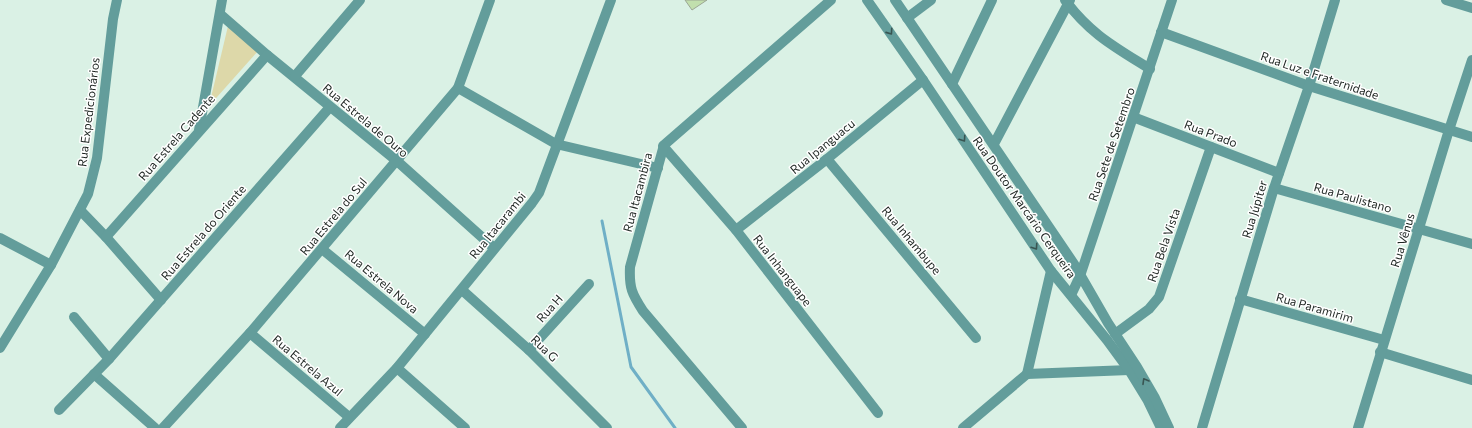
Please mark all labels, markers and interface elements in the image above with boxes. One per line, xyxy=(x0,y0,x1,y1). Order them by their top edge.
one-way arrow xyxy=(885,28,893,35)
street label: Rua Luz e Fraternidade xyxy=(1259,48,1381,102)
street label: Rua Expedicionários xyxy=(74,57,102,167)
street label: Rua Estrela de Ouro xyxy=(320,80,412,160)
street label: Rua Sete de Setembro xyxy=(1085,85,1137,203)
street label: Rua Estrela Cadente xyxy=(135,91,217,183)
street label: Rua Ipanguacu xyxy=(787,116,857,176)
street label: Rua Prado xyxy=(1182,116,1240,150)
street label: Rua Doutor Marcário Cerqueira xyxy=(971,133,1079,281)
one-way arrow xyxy=(958,135,965,142)
street label: Rua Itacambira xyxy=(620,151,654,233)
street label: Rua Estrela do Sul xyxy=(297,175,369,257)
street label: Rua Júpiter xyxy=(1239,178,1270,240)
street label: Rua Paulistano xyxy=(1312,179,1394,215)
street label: Rua Estrela do Oriente xyxy=(158,181,248,283)
street label: Rua Itacarambi xyxy=(466,189,528,261)
street label: Rua Inhambupe xyxy=(880,203,944,277)
street label: Rua Bela Vista xyxy=(1144,206,1182,284)
street label: Rua Vênus xyxy=(1387,211,1417,269)
street label: Rua Inhanguape xyxy=(751,232,815,308)
one-way arrow xyxy=(1030,243,1037,250)
street label: Rua Estrela Nova xyxy=(342,246,422,316)
street label: Rua Paramirim xyxy=(1275,289,1355,325)
street label: Rua H xyxy=(533,291,565,325)
street label: Rua Estrela Azul xyxy=(270,332,346,398)
street label: Rua G xyxy=(529,332,561,364)
one-way arrow xyxy=(1143,378,1150,385)

